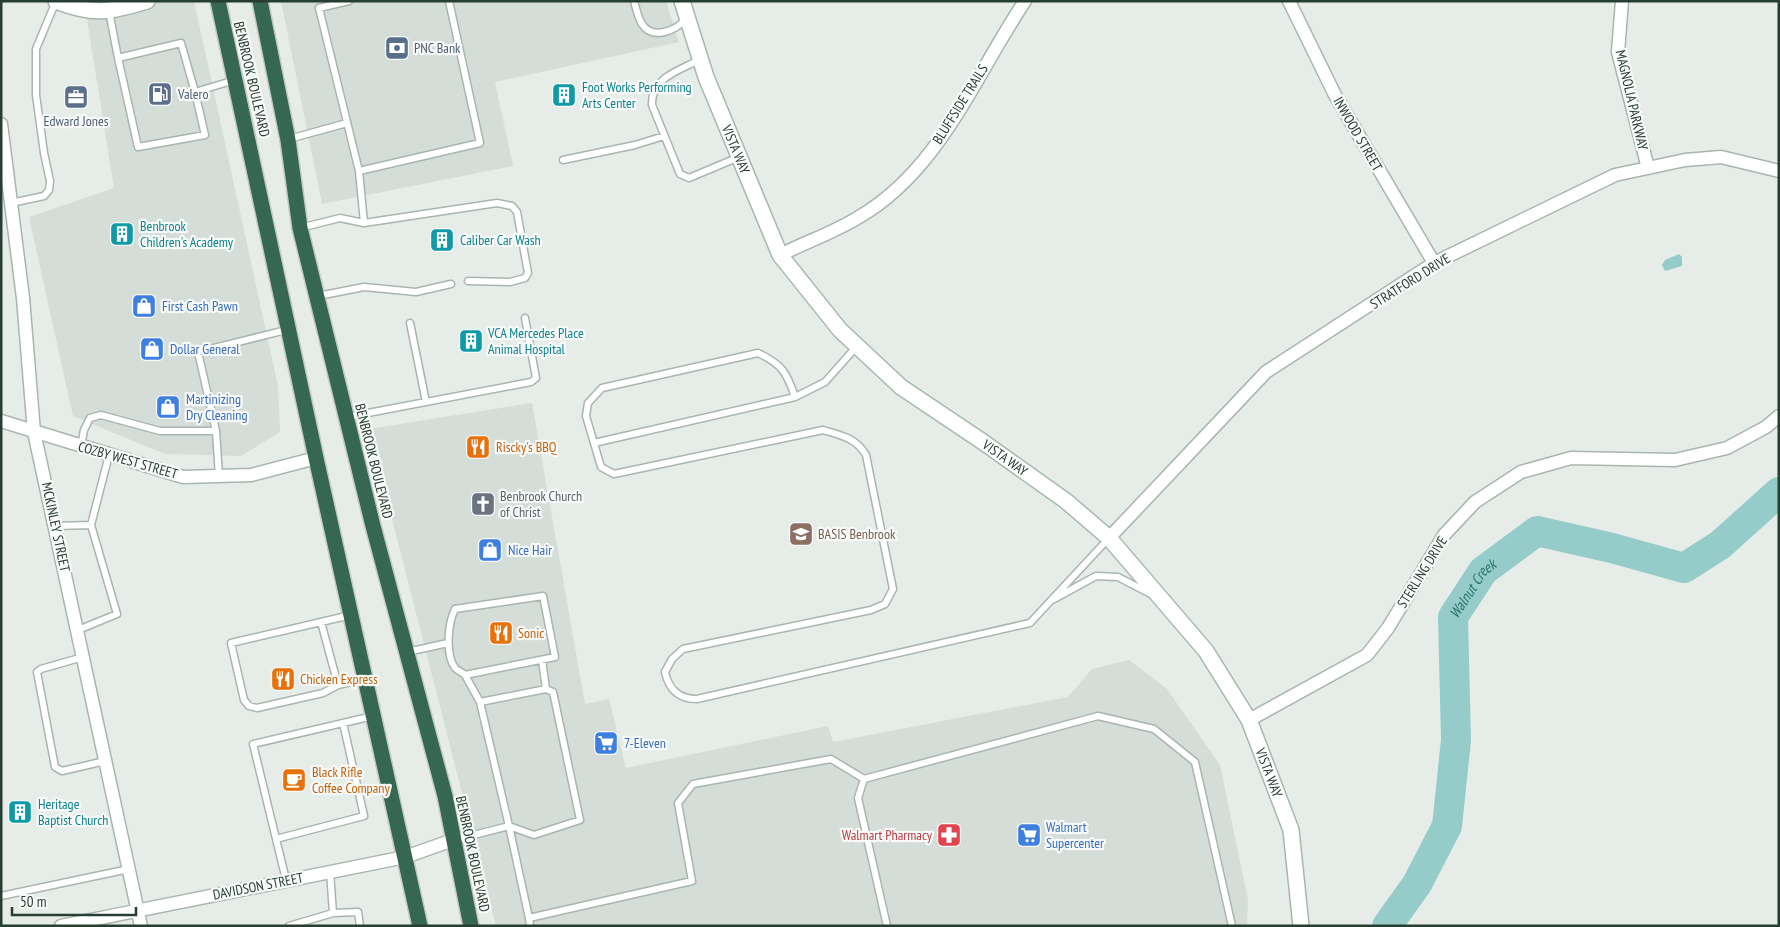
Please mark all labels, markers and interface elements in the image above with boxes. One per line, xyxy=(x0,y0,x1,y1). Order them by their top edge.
street label: BENBROOK BOULEVARD xyxy=(230,19,274,139)
bank icon: PNC Bank xyxy=(384,35,410,61)
place label: PNC Bank xyxy=(414,39,461,57)
street label: MAGNOLIA PARKWAY xyxy=(1612,48,1652,153)
street label: BLUFFSIDE TRAILS xyxy=(928,61,992,147)
place label: Foot Works Performing Arts Center xyxy=(582,78,692,112)
fuel station icon: Valero xyxy=(147,81,173,107)
building icon: Foot Works Performing Arts Center xyxy=(551,82,577,108)
office icon: Edward Jones xyxy=(63,84,89,110)
place label: Valero xyxy=(177,85,208,103)
street label: INWOOD STREET xyxy=(1329,94,1387,175)
place label: Edward Jones xyxy=(44,112,109,130)
street label: VISTA WAY xyxy=(717,121,754,177)
place label: Benbrook Children's Academy xyxy=(140,217,234,251)
building icon: Benbrook Children's Academy xyxy=(109,221,135,247)
building icon: Caliber Car Wash xyxy=(429,227,455,253)
place label: Caliber Car Wash xyxy=(460,231,541,249)
street label: STRATFORD DRIVE xyxy=(1367,249,1453,313)
shop icon: First Cash Pawn xyxy=(131,293,157,319)
place label: First Cash Pawn xyxy=(162,297,238,315)
place label: VCA Mercedes Place Animal Hospital xyxy=(487,324,584,358)
building icon: VCA Mercedes Place Animal Hospital xyxy=(458,328,484,354)
shop icon: Dollar General xyxy=(139,336,165,362)
place label: Dollar General xyxy=(170,340,240,358)
place label: Martinizing Dry Cleaning xyxy=(186,390,247,424)
shop icon: Martinizing Dry Cleaning xyxy=(155,394,181,420)
street label: BENBROOK BOULEVARD xyxy=(351,402,397,520)
restaurant icon: Riscky's BBQ xyxy=(465,434,491,460)
street label: VISTA WAY xyxy=(978,435,1032,480)
street label: COZBY WEST STREET xyxy=(76,437,180,483)
place label: Riscky's BBQ xyxy=(496,438,557,456)
street label: MCKINLEY STREET xyxy=(38,481,74,574)
place label: Benbrook Church of Christ xyxy=(500,487,582,521)
church icon: Benbrook Church of Christ xyxy=(470,491,496,517)
school or university icon: BASIS Benbrook xyxy=(788,521,814,547)
place label: BASIS Benbrook xyxy=(818,525,896,543)
street label: STERLING DRIVE xyxy=(1393,533,1451,611)
shop icon: Nice Hair xyxy=(477,537,503,563)
place label: Nice Hair xyxy=(508,541,552,559)
water label: Walnut Creek xyxy=(1445,553,1501,622)
restaurant icon: Sonic xyxy=(488,620,514,646)
place label: Sonic xyxy=(518,624,544,642)
restaurant icon: Chicken Express xyxy=(270,666,296,692)
place label: Chicken Express xyxy=(300,670,378,688)
supermarket icon: 7-Eleven xyxy=(593,730,619,756)
place label: 7-Eleven xyxy=(624,734,666,752)
street label: VISTA WAY xyxy=(1251,745,1287,801)
place label: Black Rifle Coffee Company xyxy=(312,763,390,797)
cafe icon: Black Rifle Coffee Company xyxy=(281,767,307,793)
street label: BENBROOK BOULEVARD xyxy=(452,794,494,914)
place label: Heritage Baptist Church xyxy=(38,795,108,829)
building icon: Heritage Baptist Church xyxy=(7,799,33,825)
place label: Walmart Supercenter xyxy=(1046,818,1104,852)
pharmacy icon: Walmart Pharmacy xyxy=(936,822,962,848)
supermarket icon: Walmart Supercenter xyxy=(1016,822,1042,848)
place label: Walmart Pharmacy xyxy=(842,826,933,844)
street label: DAVIDSON STREET xyxy=(211,868,305,904)
scale bar xyxy=(12,884,136,916)
text: 50 m xyxy=(20,892,46,911)

